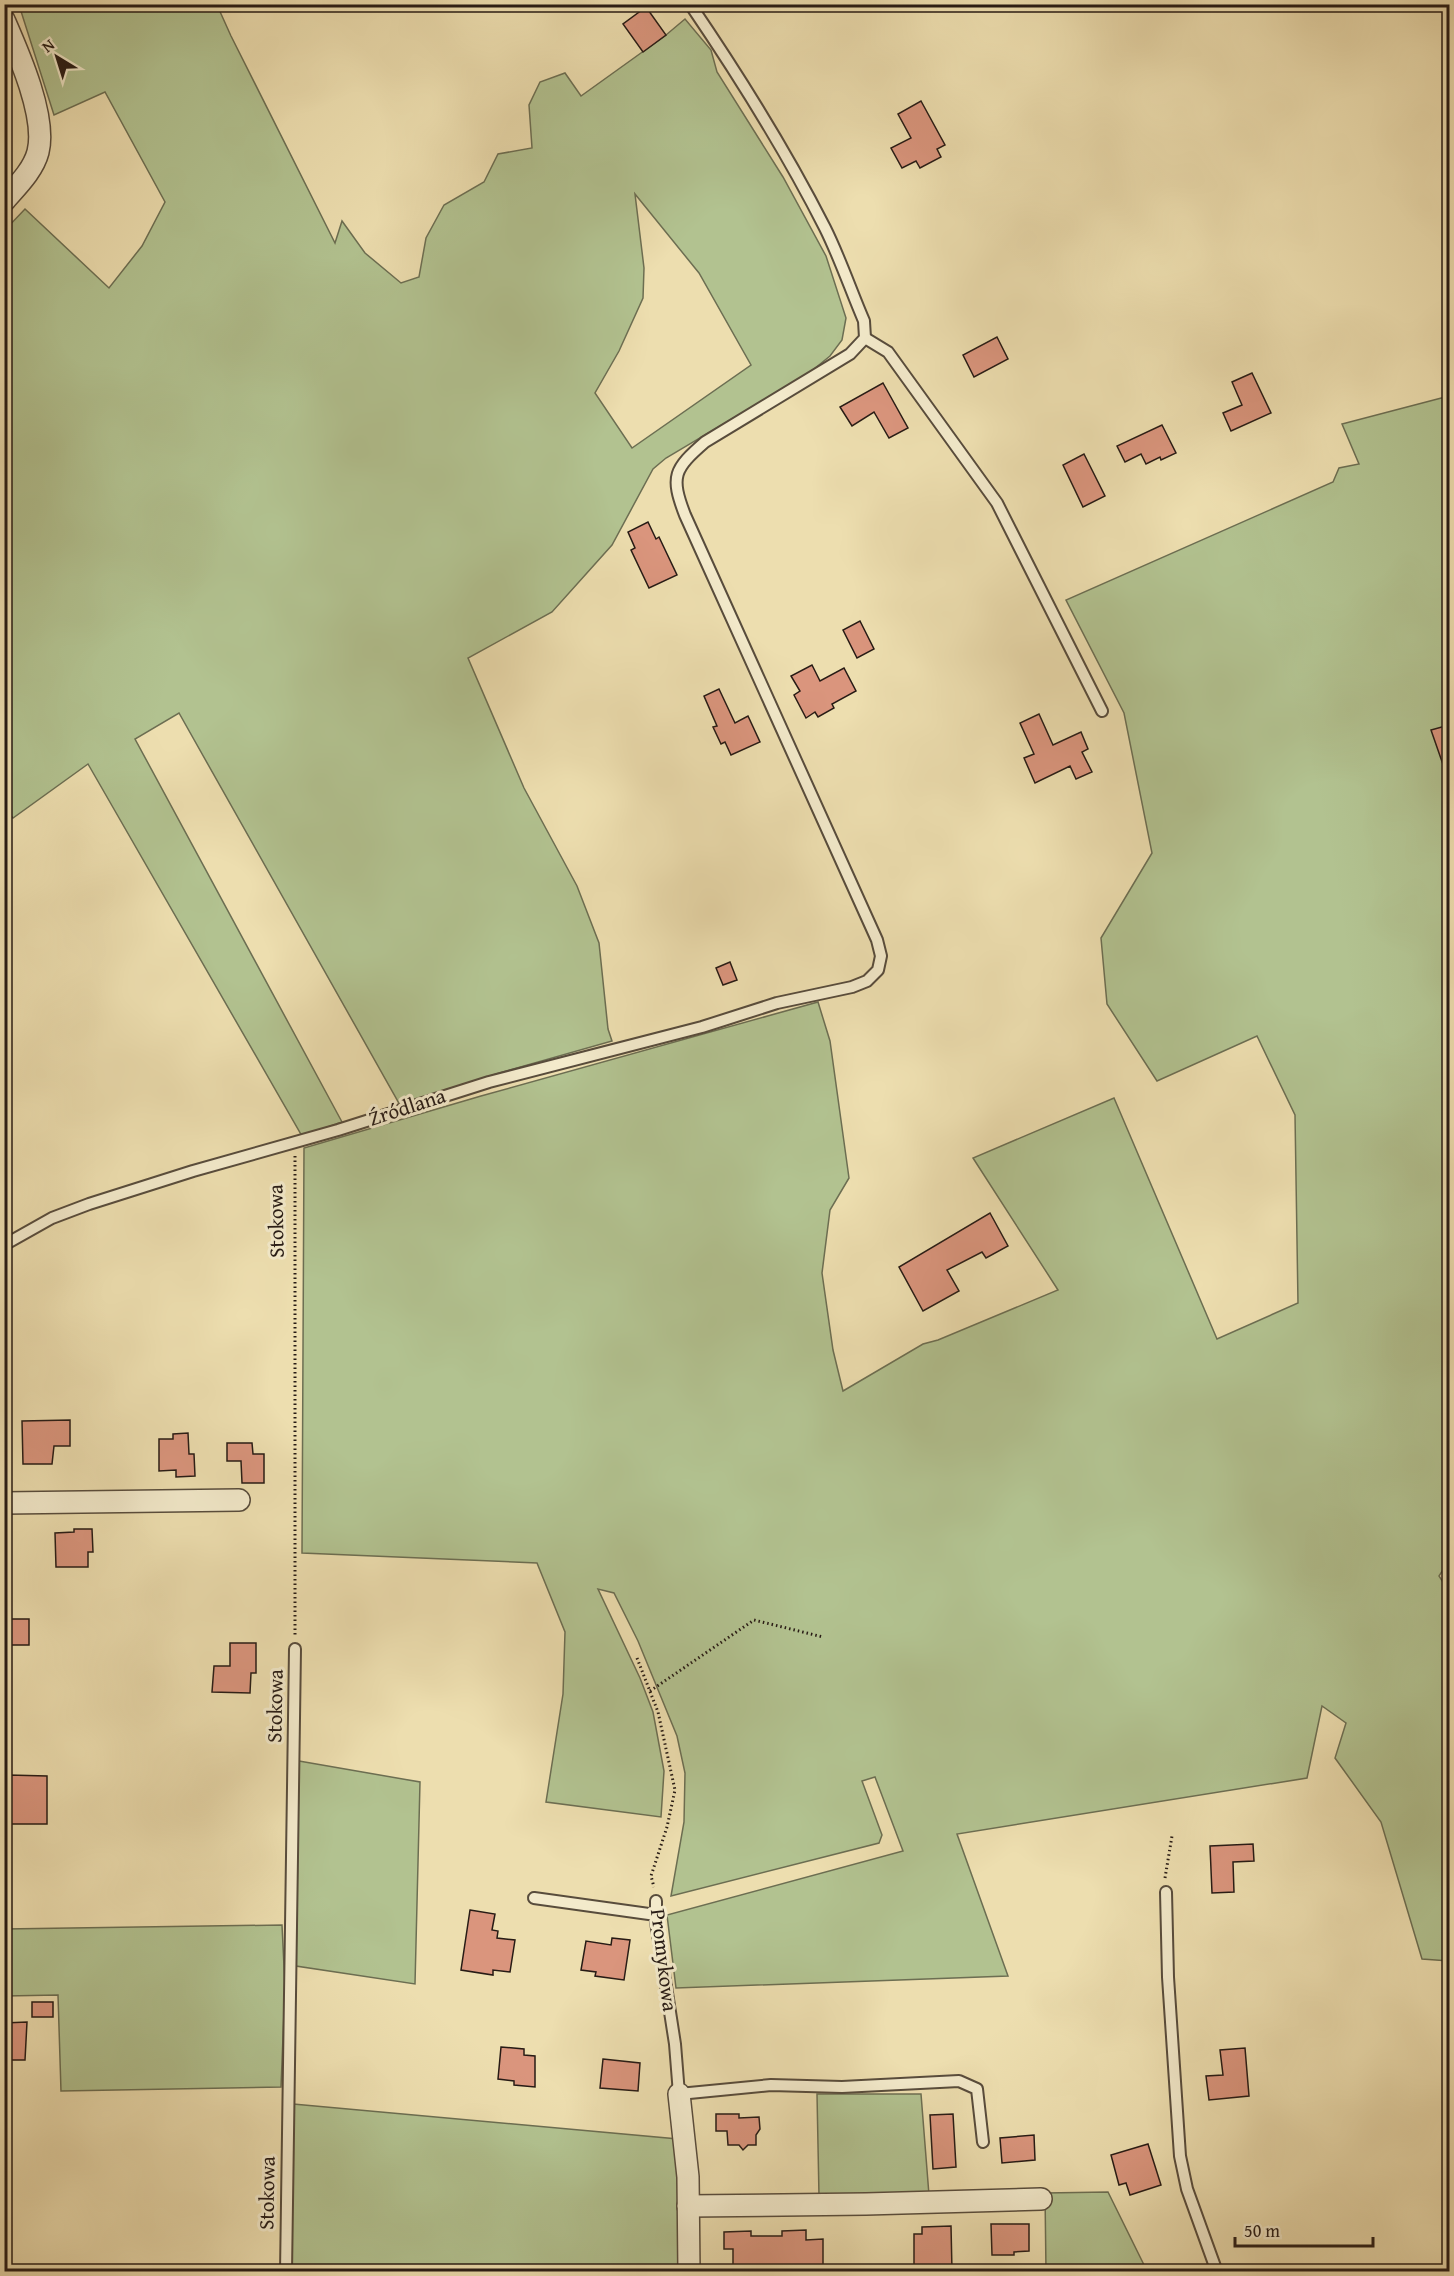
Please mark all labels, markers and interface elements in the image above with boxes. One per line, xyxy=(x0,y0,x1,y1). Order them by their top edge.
north arrow xyxy=(27,27,87,87)
text: N xyxy=(36,32,60,58)
street label: Źródlana xyxy=(364,1080,449,1134)
street label: Stokowa xyxy=(259,1184,292,1258)
street label: Stokowa xyxy=(258,1669,291,1743)
street label: Promykowa xyxy=(643,1907,686,2013)
street label: Stokowa xyxy=(250,2156,283,2230)
scale bar xyxy=(1235,2210,1373,2248)
text: 50 m xyxy=(1244,2217,1280,2244)

